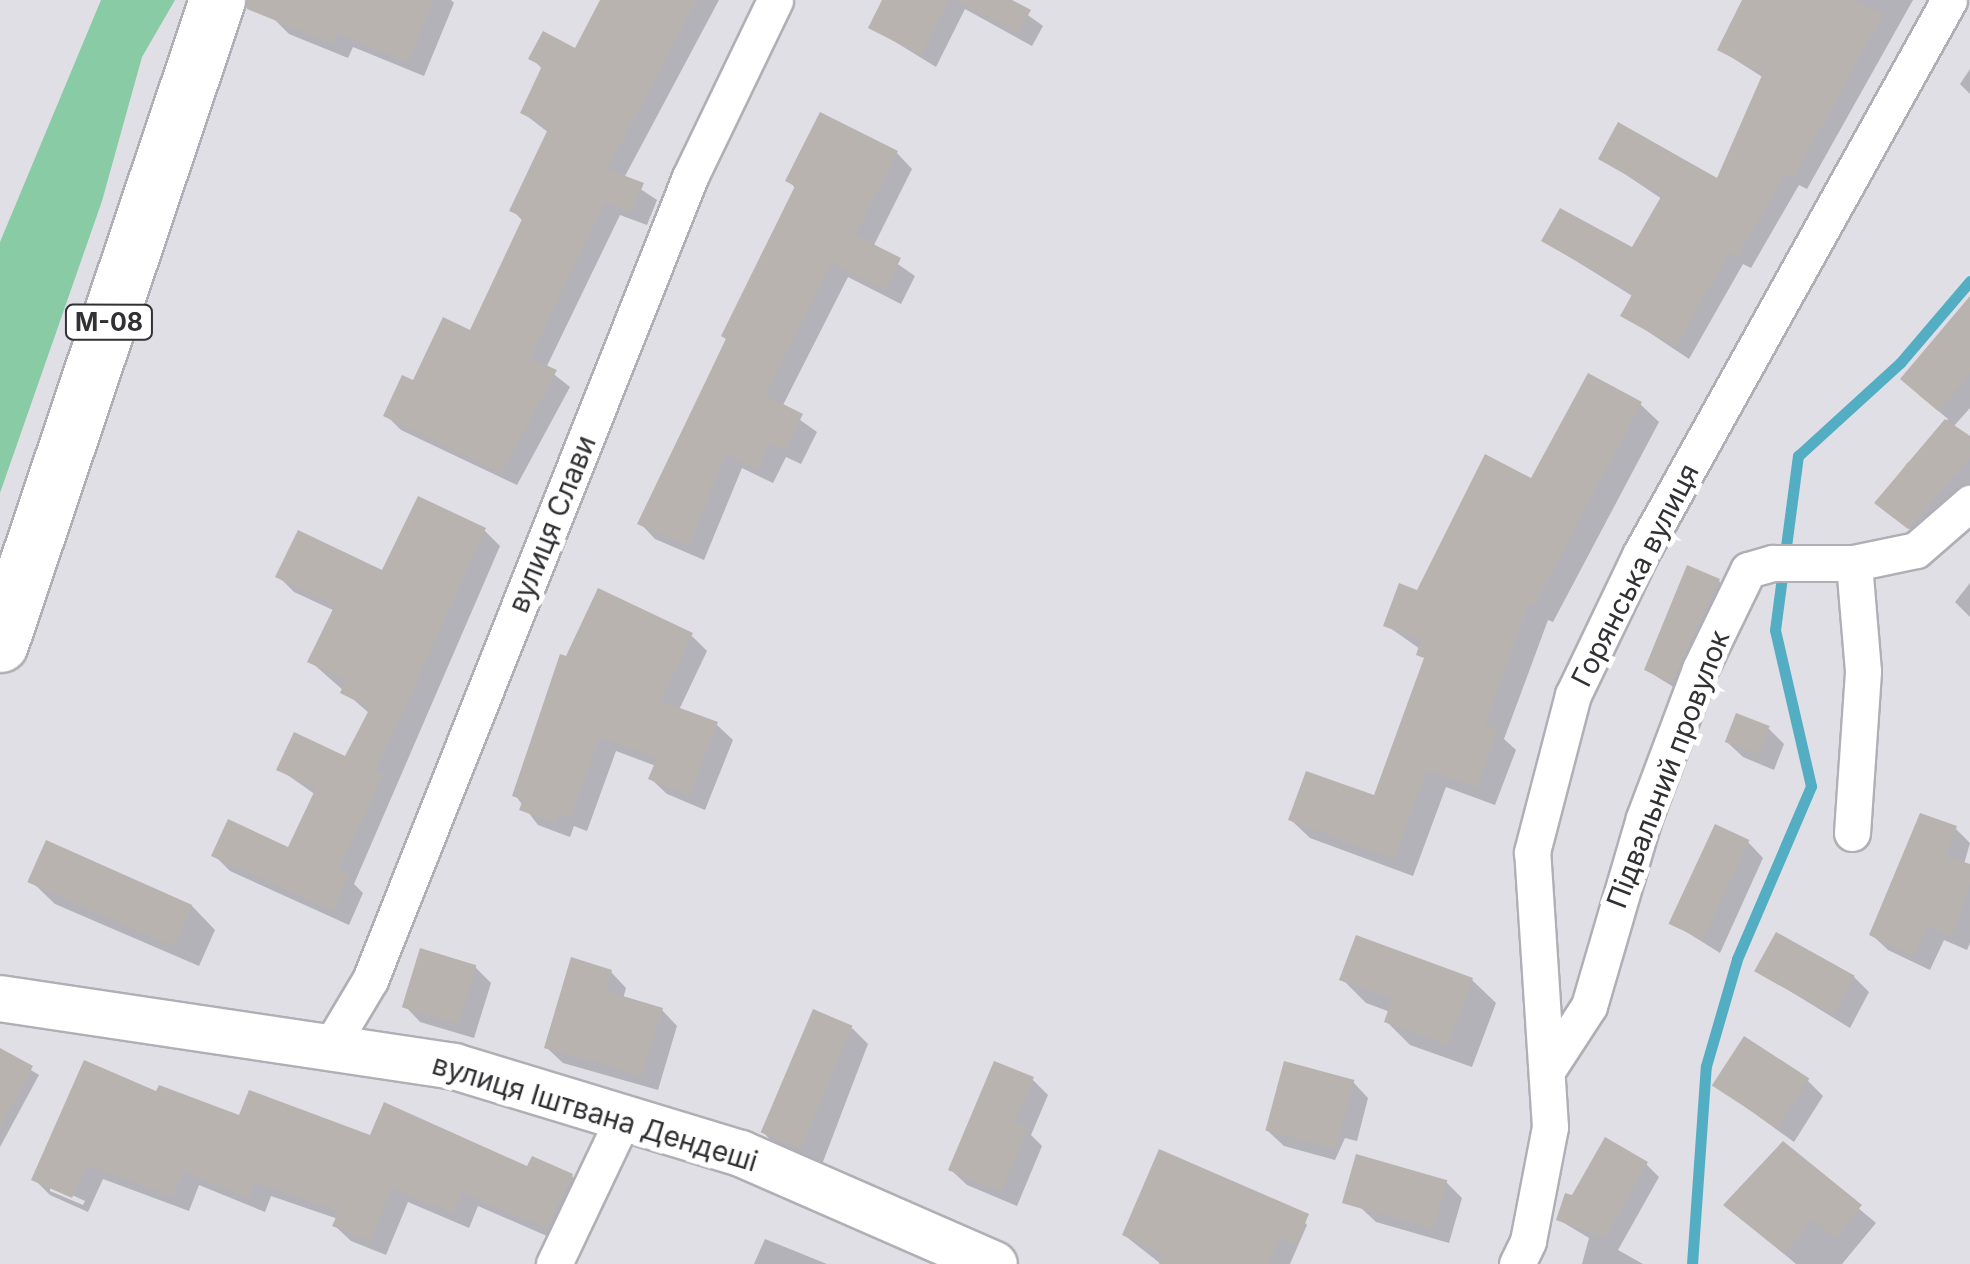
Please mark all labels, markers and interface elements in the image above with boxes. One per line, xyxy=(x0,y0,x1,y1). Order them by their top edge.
road number: М-08 xyxy=(64,302,154,342)
street label: вулиця Слави xyxy=(501,431,603,617)
street label: Горянська вулиця xyxy=(1564,458,1706,692)
street label: Підвальний провулок xyxy=(1600,625,1736,913)
street label: вулиця Іштвана Дендеші xyxy=(428,1047,762,1179)

